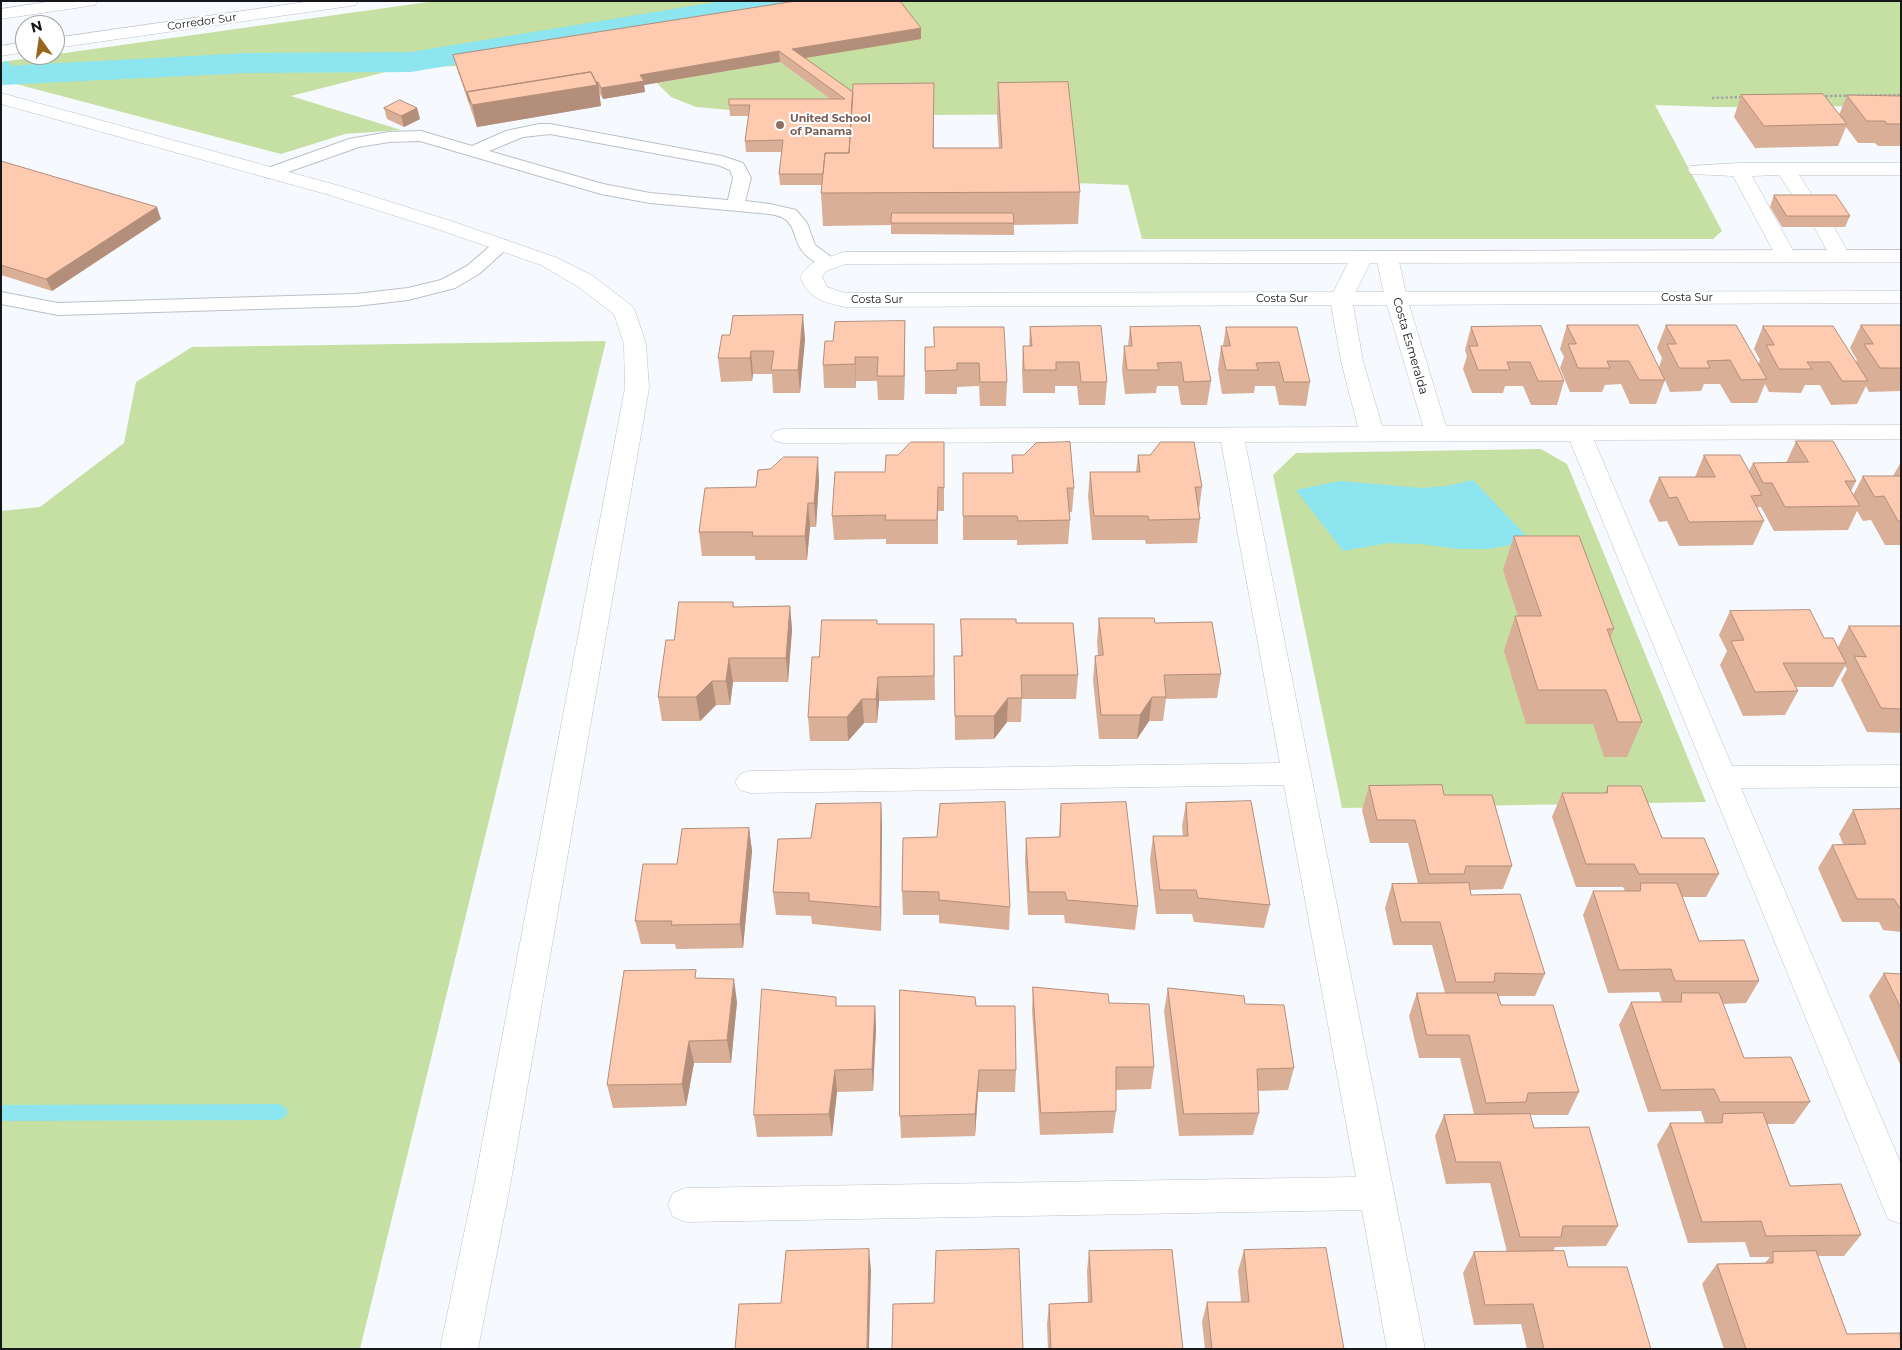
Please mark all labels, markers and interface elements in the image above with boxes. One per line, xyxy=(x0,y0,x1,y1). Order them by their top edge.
street label: Corredor Sur xyxy=(166,11,238,33)
north arrow xyxy=(15,15,65,65)
text: N xyxy=(29,16,44,37)
place label: United School of Panama xyxy=(790,112,871,138)
marker: United School of Panama xyxy=(774,119,786,131)
street label: Costa Sur xyxy=(1661,291,1713,305)
street label: Costa Sur xyxy=(1256,292,1308,306)
street label: Costa Sur xyxy=(851,293,903,307)
street label: Costa Esmeralda xyxy=(1389,296,1431,396)

